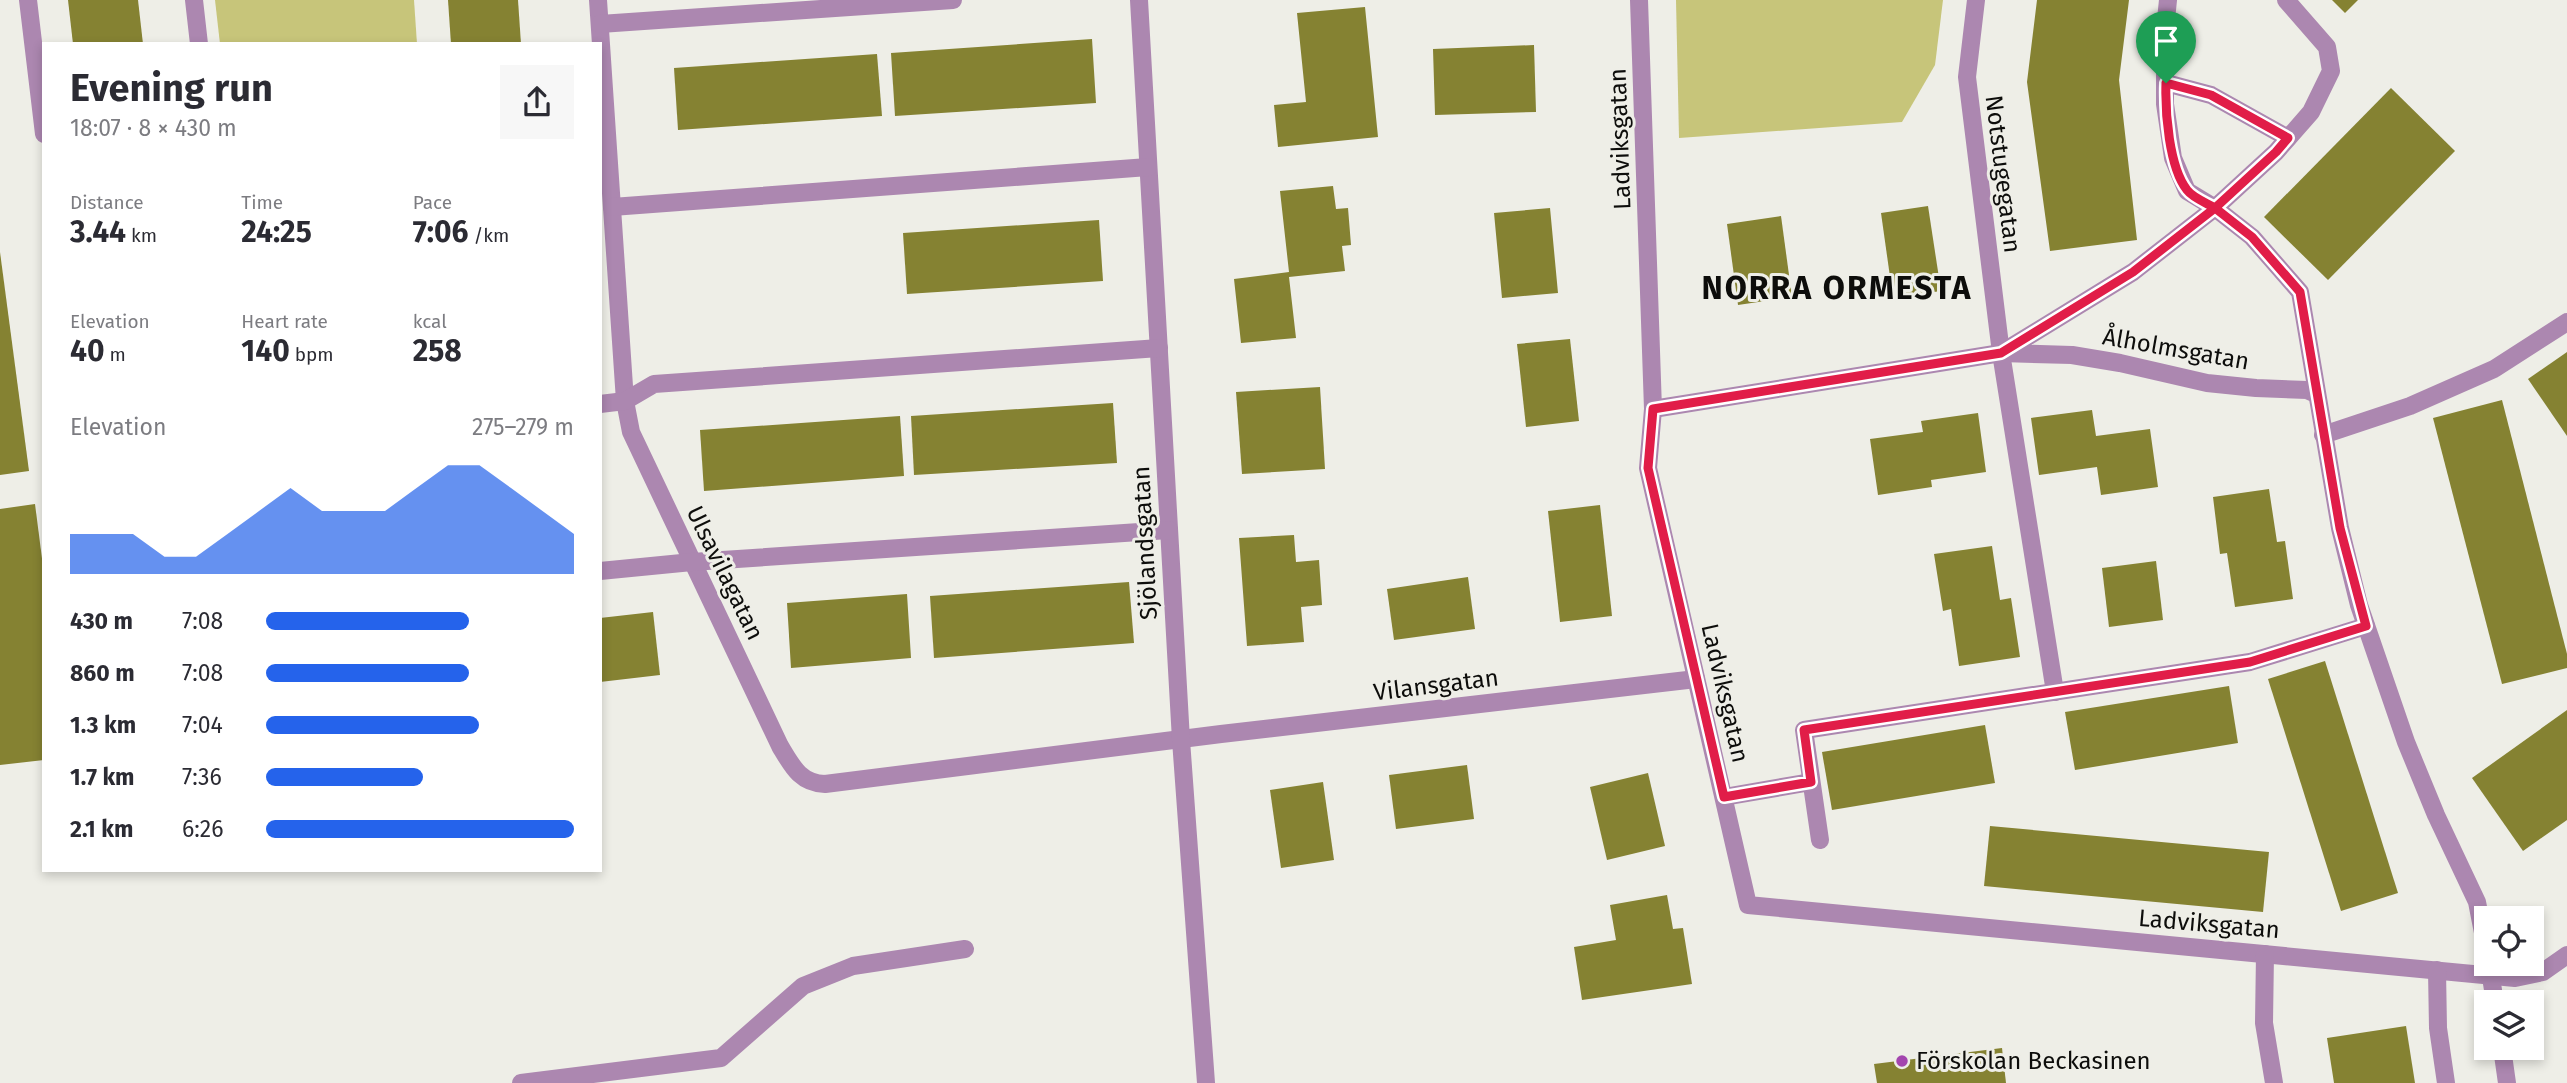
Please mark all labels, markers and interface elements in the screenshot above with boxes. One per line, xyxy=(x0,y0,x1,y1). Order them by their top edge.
pin xyxy=(2136,11,2196,83)
icon: arrive xyxy=(2147,22,2185,60)
text: Evening run xyxy=(70,65,273,111)
button: share xyxy=(500,65,574,139)
street label: Ladviksgatan xyxy=(1604,68,1636,210)
street label: Notstugegatan xyxy=(1979,93,2027,255)
text: 18:07 · 8 × 430 m xyxy=(70,114,237,142)
text: Distance xyxy=(70,191,144,214)
text: Time xyxy=(241,191,283,214)
text: Pace xyxy=(413,191,452,214)
text: 3.44 xyxy=(70,214,126,250)
text: 24:25 xyxy=(241,214,312,250)
text: 7:06 xyxy=(413,214,468,250)
text: km xyxy=(126,224,157,247)
text: /km xyxy=(468,224,509,247)
district label: NORRA ORMESTA xyxy=(1702,269,1973,307)
text: Elevation xyxy=(70,310,150,333)
text: Heart rate xyxy=(241,310,328,333)
text: kcal xyxy=(413,310,447,333)
street label: Ålholmsgatan xyxy=(2101,321,2252,376)
text: 40 xyxy=(70,333,105,369)
text: 140 xyxy=(241,333,290,369)
text: 258 xyxy=(413,333,462,369)
text: m xyxy=(105,343,126,366)
text: bpm xyxy=(290,343,334,366)
text: Elevation xyxy=(70,413,166,441)
text: 275–279 m xyxy=(472,413,574,441)
street label: Sjölandsgatan xyxy=(1127,465,1163,621)
street label: Ulsavilagatan xyxy=(681,501,769,645)
text: 430 m xyxy=(70,607,133,635)
text: 7:08 xyxy=(182,607,223,635)
street label: Ladviksgatan xyxy=(1695,621,1755,765)
text: 860 m xyxy=(70,659,135,687)
text: 7:08 xyxy=(182,659,223,687)
street label: Vilansgatan xyxy=(1372,663,1500,707)
text: 1.3 km xyxy=(70,711,136,739)
text: 7:04 xyxy=(182,711,223,739)
text: 1.7 km xyxy=(70,763,135,791)
text: 7:36 xyxy=(182,763,222,791)
text: 2.1 km xyxy=(70,815,133,843)
text: 6:26 xyxy=(182,815,223,843)
street label: Ladviksgatan xyxy=(2137,904,2281,944)
map controls xyxy=(2474,906,2544,1060)
button: locate xyxy=(2474,906,2544,976)
button: layers xyxy=(2474,990,2544,1060)
place label: Förskolan Beckasinen xyxy=(1916,1047,2151,1075)
marker: Förskolan Beckasinen xyxy=(1894,1053,1910,1069)

